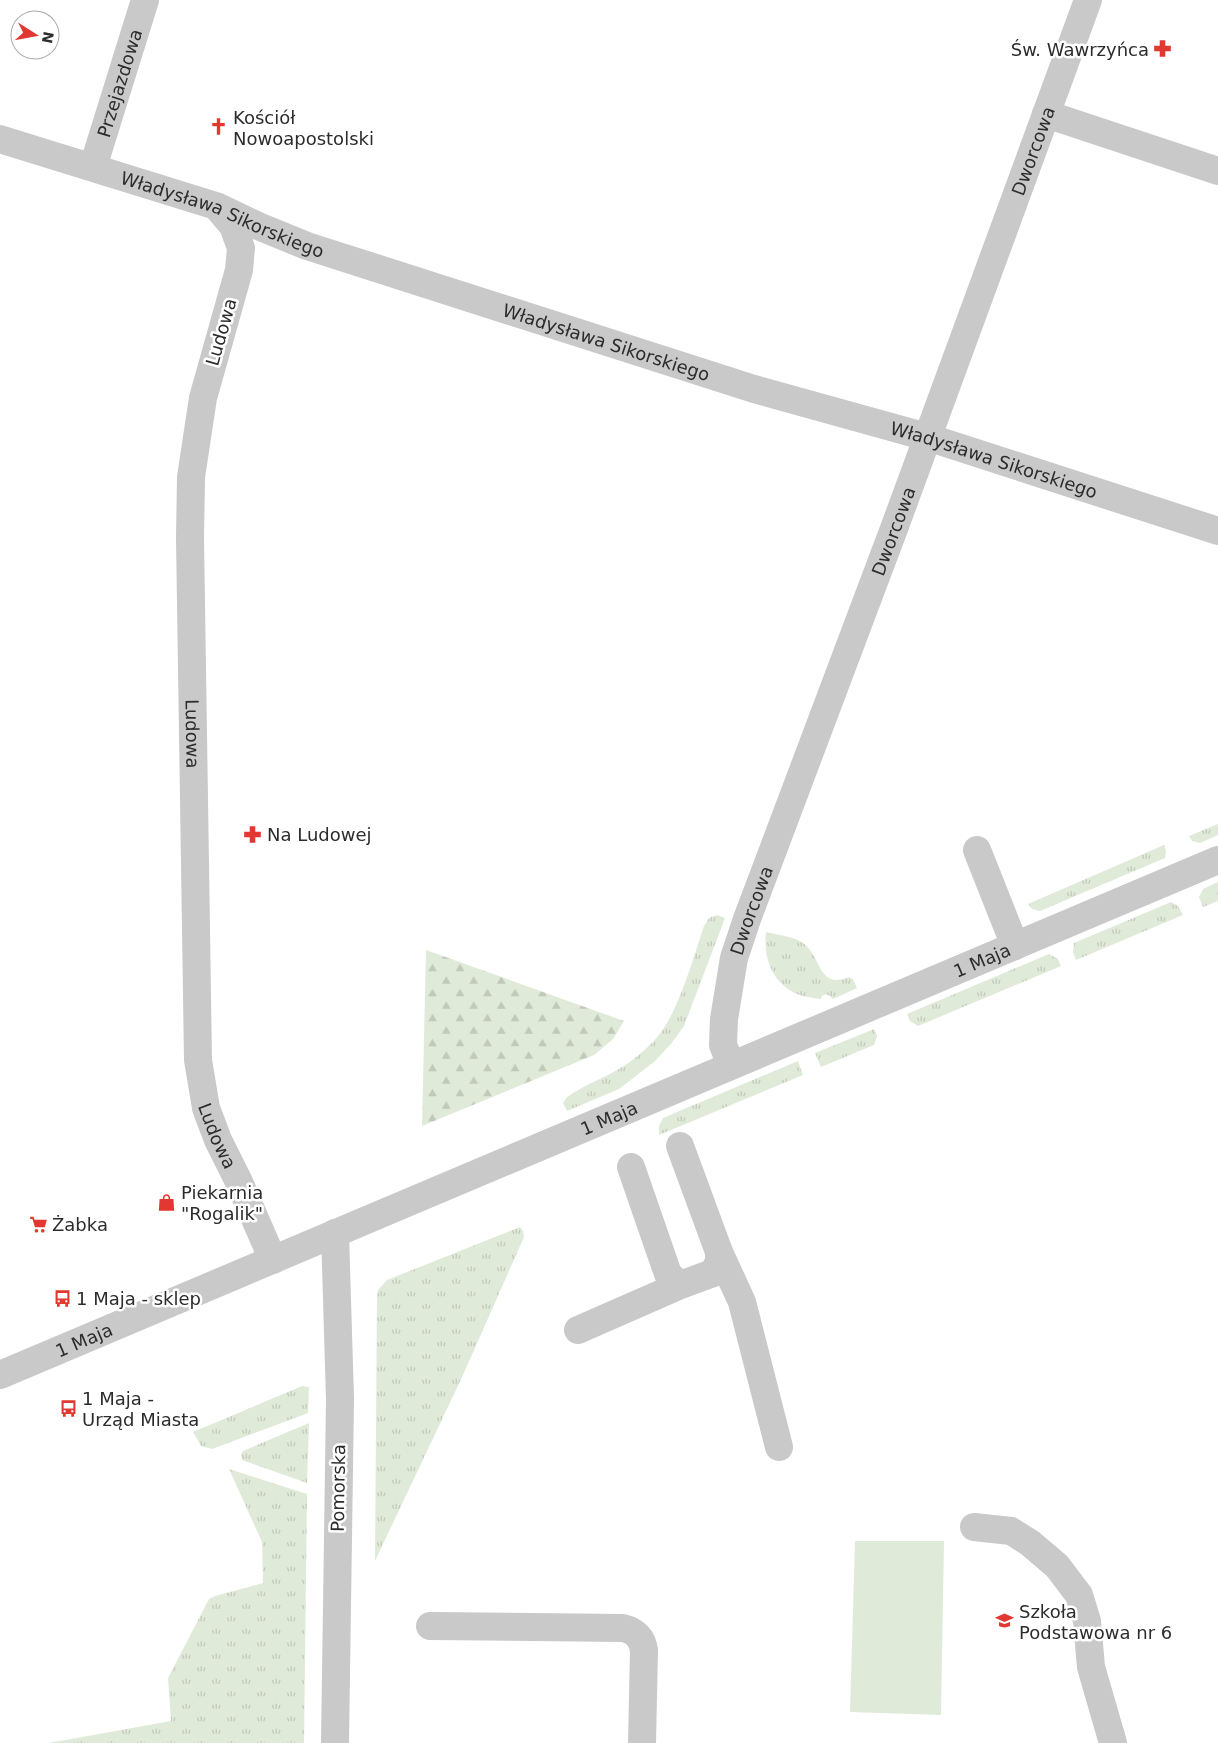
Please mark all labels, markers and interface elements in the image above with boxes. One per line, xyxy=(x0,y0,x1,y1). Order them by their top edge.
north arrow xyxy=(10,10,60,60)
street label: Przejazdowa xyxy=(92,26,146,140)
text: N xyxy=(39,30,57,45)
place label: Św. Wawrzyńca xyxy=(1011,39,1149,60)
pharmacy icon: Św. Wawrzyńca xyxy=(1153,39,1173,59)
street label: Dworcowa xyxy=(1007,103,1059,198)
place label: Kościół Nowoapostolski xyxy=(233,107,374,149)
church icon: Kościół Nowoapostolski xyxy=(209,117,229,137)
street label: Władysława Sikorskiego xyxy=(118,167,327,261)
street label: Ludowa xyxy=(201,296,241,368)
street label: Władysława Sikorskiego xyxy=(500,299,713,385)
street label: Władysława Sikorskiego xyxy=(888,417,1100,502)
street label: Dworcowa xyxy=(867,484,919,578)
street label: Ludowa xyxy=(182,699,204,769)
pharmacy icon: Na Ludowej xyxy=(243,824,263,844)
place label: Na Ludowej xyxy=(267,824,372,845)
street label: Dworcowa xyxy=(725,863,777,958)
street label: 1 Maja xyxy=(950,939,1013,981)
street label: 1 Maja xyxy=(577,1096,640,1139)
street label: Ludowa xyxy=(195,1100,241,1172)
place label: Piekarnia "Rogalik" xyxy=(181,1182,263,1224)
shop icon: Piekarnia "Rogalik" xyxy=(157,1192,177,1212)
supermarket icon: Żabka xyxy=(28,1214,48,1234)
place label: Żabka xyxy=(52,1214,108,1235)
bus stop icon: 1 Maja - sklep xyxy=(52,1288,72,1308)
place label: 1 Maja - sklep xyxy=(76,1288,201,1309)
street label: 1 Maja xyxy=(52,1318,115,1361)
place label: 1 Maja - Urząd Miasta xyxy=(82,1388,199,1430)
bus stop icon: 1 Maja - Urząd Miasta xyxy=(58,1398,78,1418)
street label: Pomorska xyxy=(327,1444,349,1532)
place label: Szkoła Podstawowa nr 6 xyxy=(1019,1601,1172,1643)
school or university icon: Szkoła Podstawowa nr 6 xyxy=(995,1611,1015,1631)

